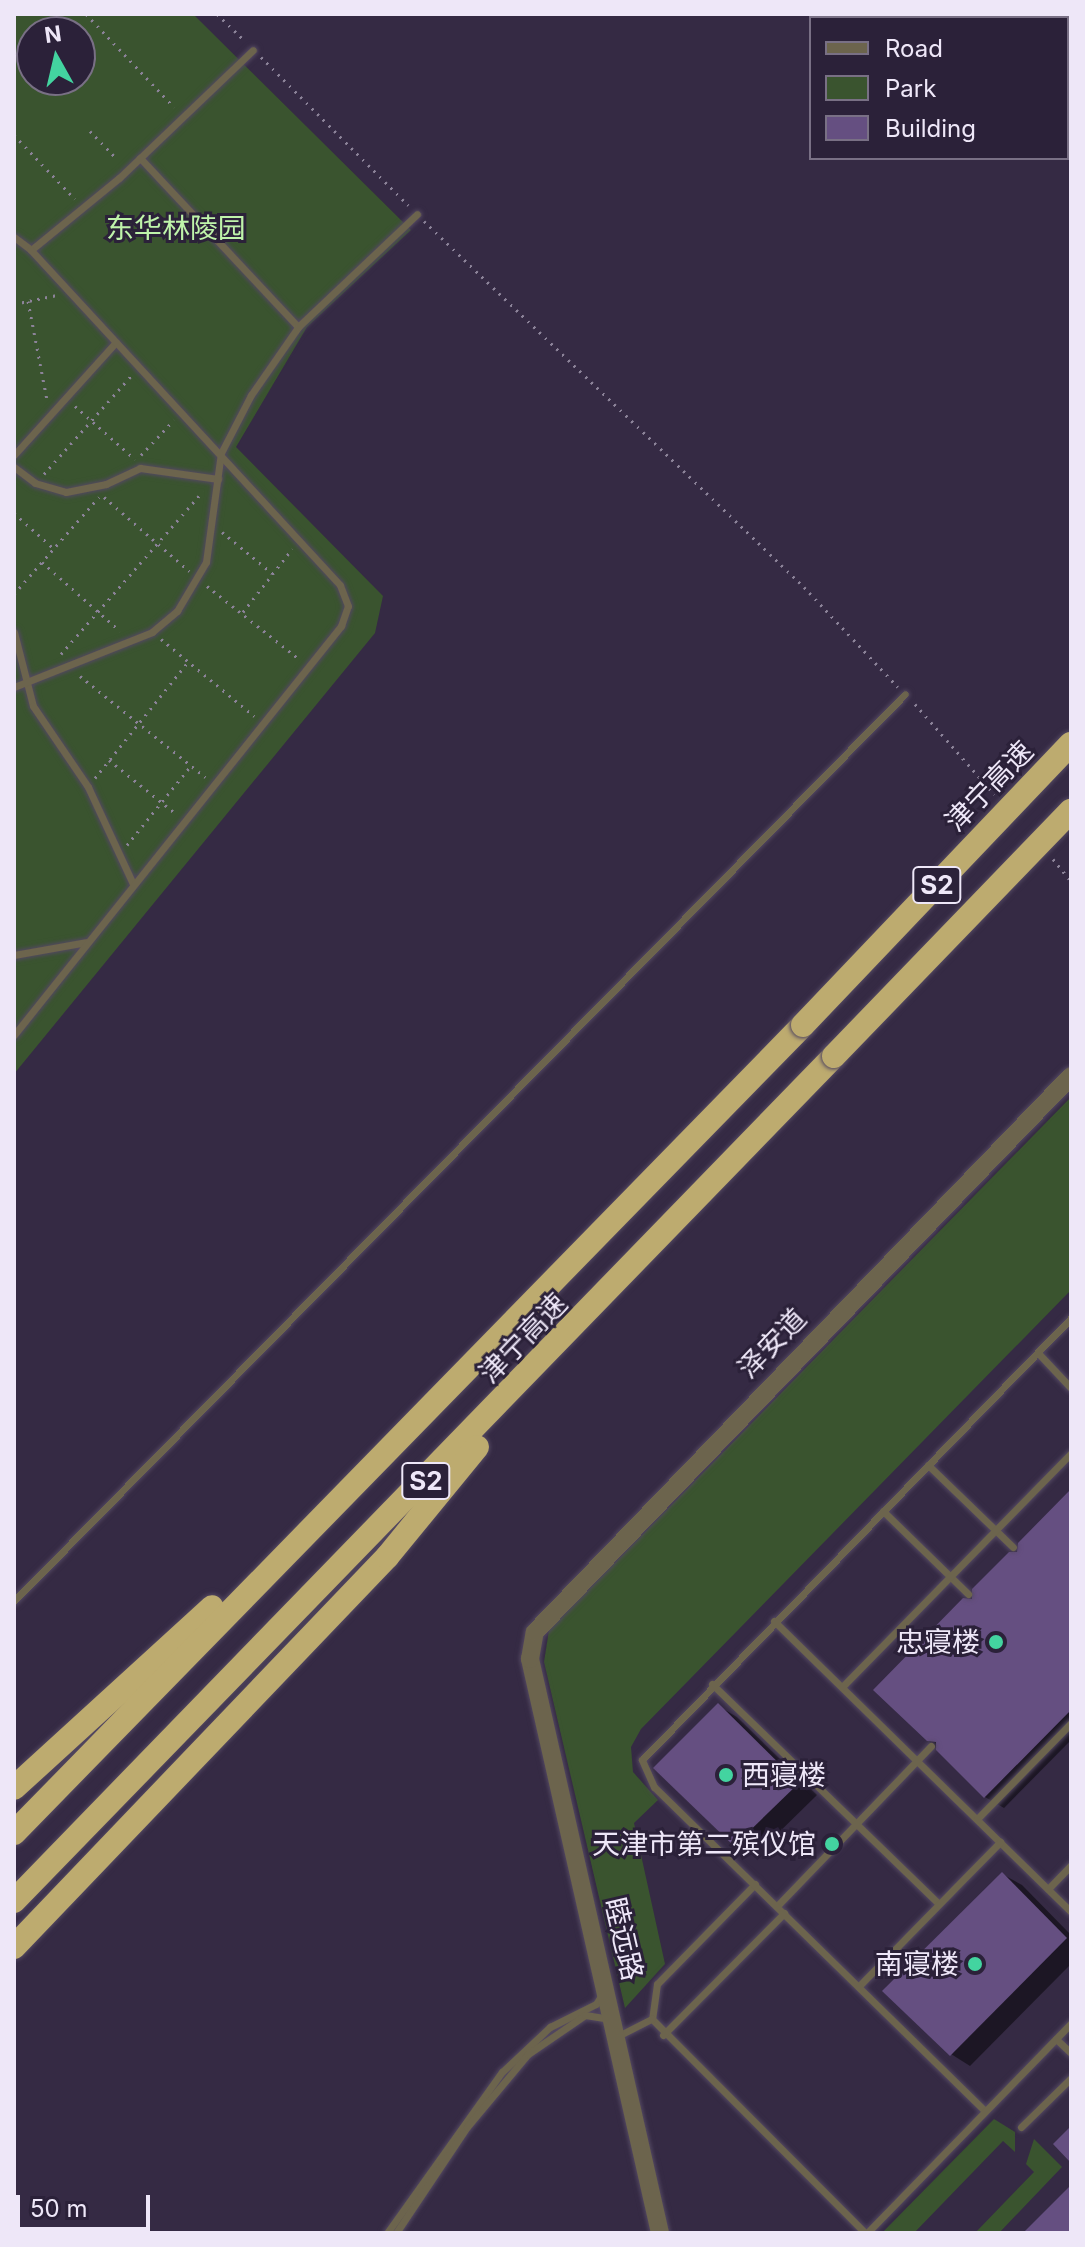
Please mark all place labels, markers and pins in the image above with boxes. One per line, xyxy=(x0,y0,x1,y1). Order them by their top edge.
place label: 忠寝楼 xyxy=(896,1625,980,1659)
marker: 忠寝楼 xyxy=(987,1633,1005,1651)
place label: 西寝楼 xyxy=(742,1758,826,1792)
marker: 西寝楼 xyxy=(717,1766,735,1784)
place label: 天津市第二殡仪馆 xyxy=(592,1827,816,1861)
marker: 天津市第二殡仪馆 xyxy=(823,1835,841,1853)
place label: 南寝楼 xyxy=(875,1947,959,1981)
marker: 南寝楼 xyxy=(966,1955,984,1973)

